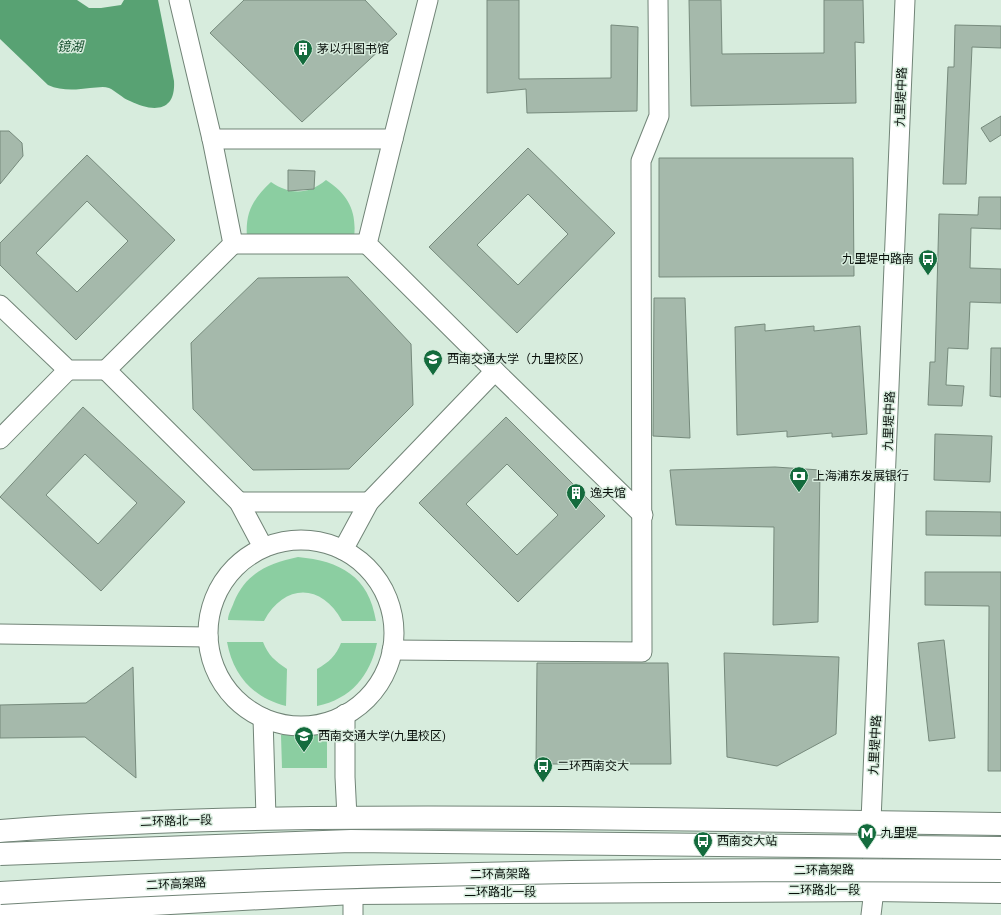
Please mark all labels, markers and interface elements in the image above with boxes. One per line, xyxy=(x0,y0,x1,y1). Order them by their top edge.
water label: 镜湖 xyxy=(57,38,85,55)
building icon: 茅以升图书馆 xyxy=(292,38,314,66)
place label: 茅以升图书馆 xyxy=(317,41,389,57)
street label: 九里堤中路 xyxy=(892,67,910,127)
bus stop icon: 九里堤中路南 xyxy=(917,248,939,276)
place label: 九里堤中路南 xyxy=(842,251,914,267)
school or university icon: 西南交通大学（九里校区） xyxy=(422,348,444,376)
place label: 西南交通大学（九里校区） xyxy=(447,351,591,367)
street label: 九里堤中路 xyxy=(880,391,898,451)
bank icon: 上海浦东发展银行 xyxy=(788,465,810,493)
place label: 上海浦东发展银行 xyxy=(813,468,909,484)
building icon: 逸夫馆 xyxy=(565,482,587,510)
place label: 逸夫馆 xyxy=(590,485,626,501)
street label: 九里堤中路 xyxy=(865,715,885,775)
school or university icon: 西南交通大学(九里校区) xyxy=(293,725,315,753)
place label: 西南交通大学(九里校区) xyxy=(318,728,446,744)
bus stop icon: 二环西南交大 xyxy=(532,755,554,783)
place label: 二环西南交大 xyxy=(557,758,629,774)
street label: 二环路北一段 xyxy=(140,812,212,830)
metro station icon: 九里堤 xyxy=(856,822,878,850)
place label: 九里堤 xyxy=(881,825,917,841)
bus stop icon: 西南交大站 xyxy=(692,830,714,858)
place label: 西南交大站 xyxy=(717,833,777,849)
street label: 二环高架路 xyxy=(794,861,854,879)
street label: 二环高架路 xyxy=(470,865,530,883)
street label: 二环高架路 xyxy=(146,874,206,894)
street label: 二环路北一段 xyxy=(788,882,860,898)
street label: 二环路北一段 xyxy=(464,884,536,900)

